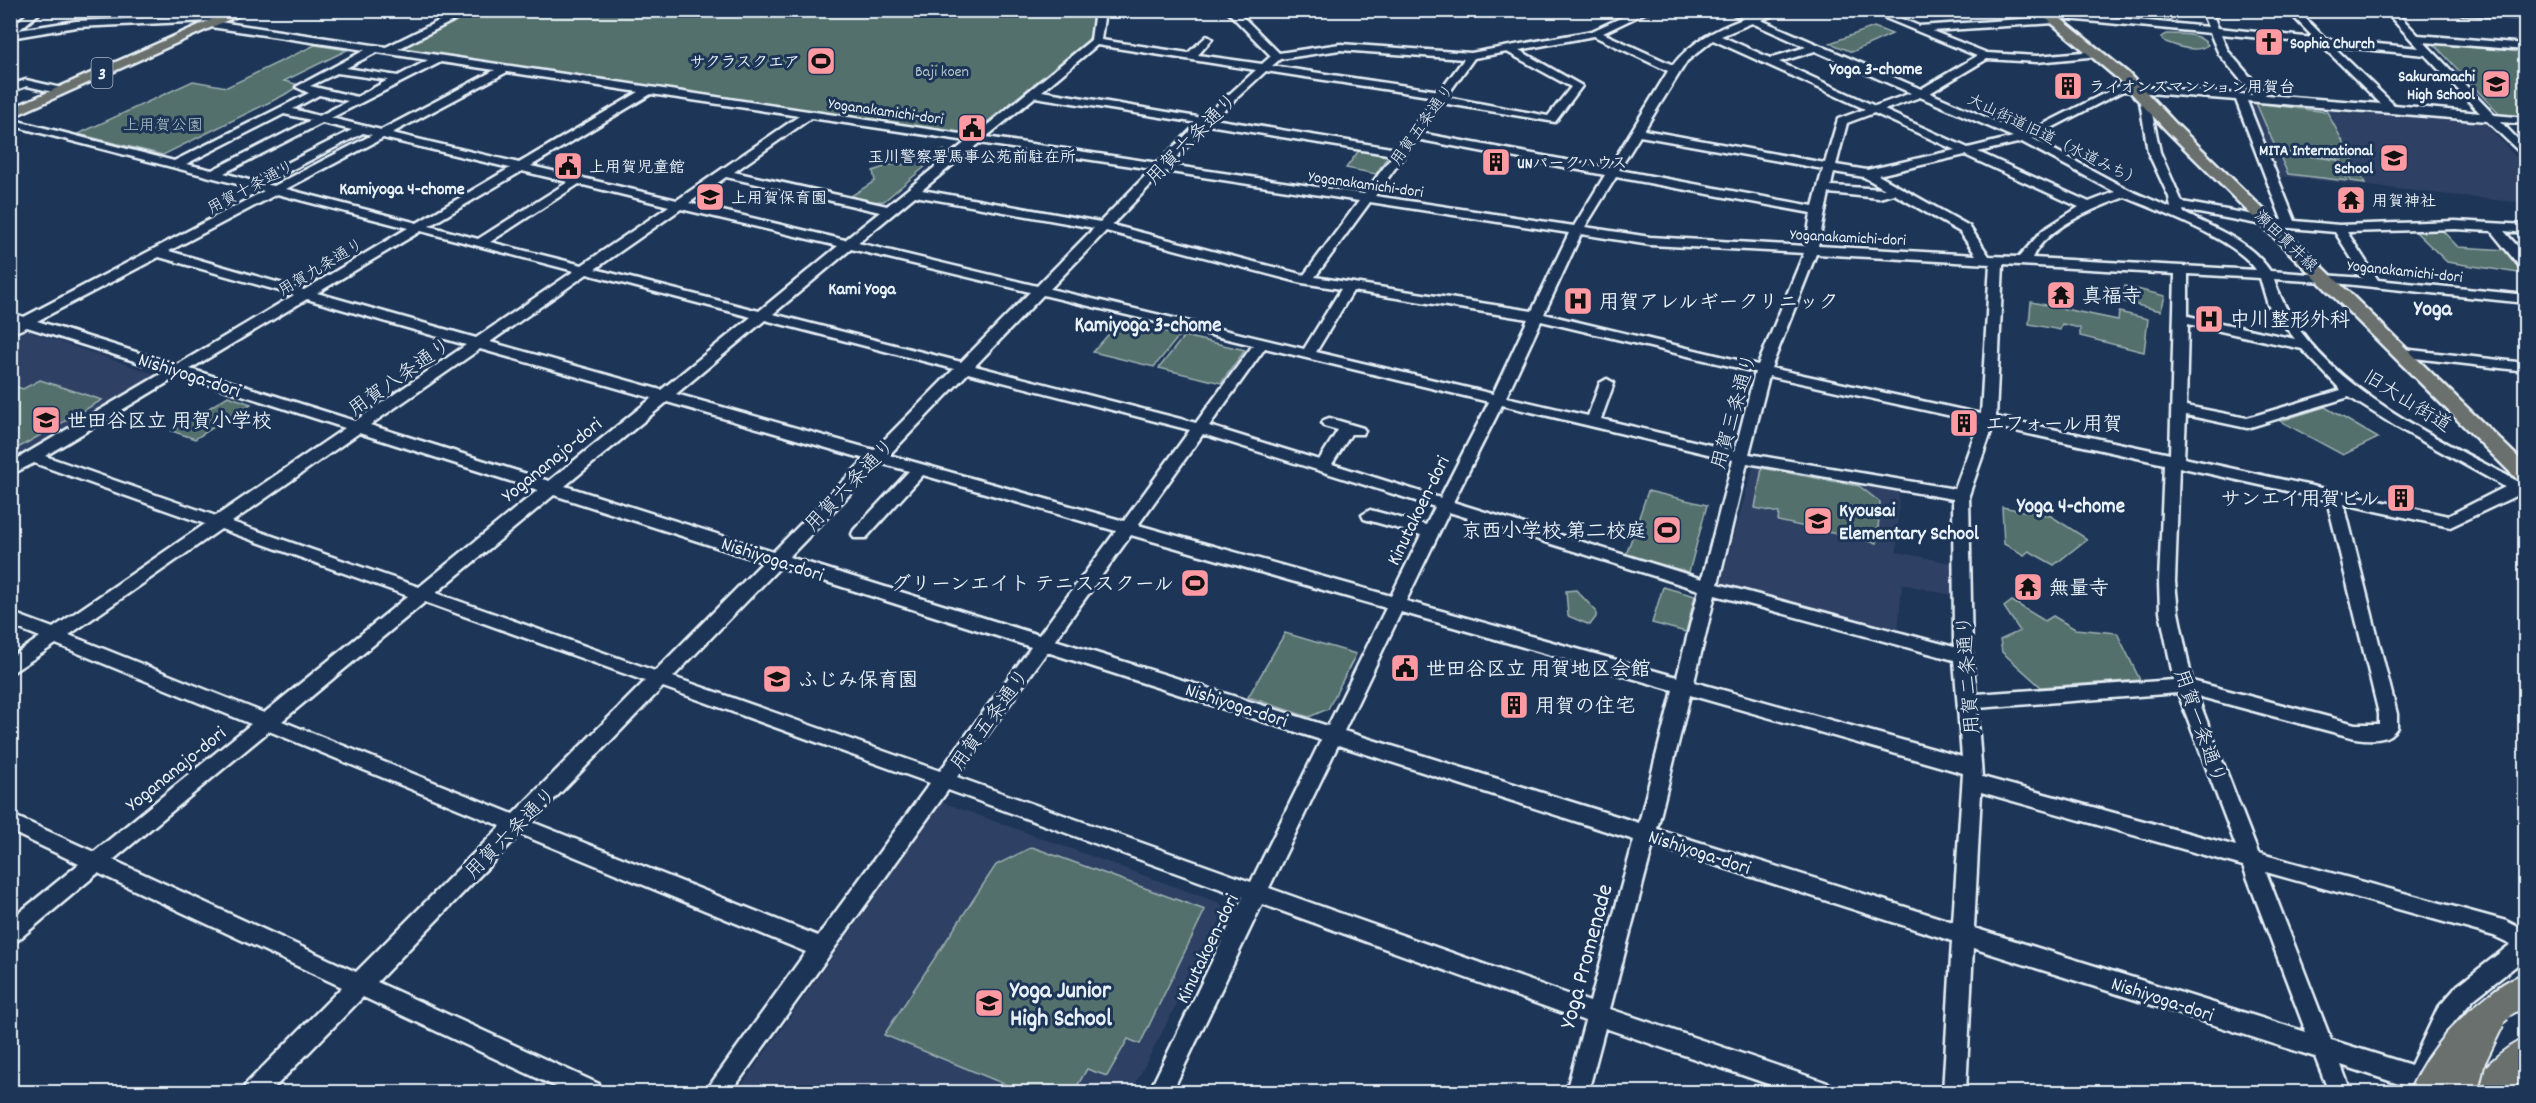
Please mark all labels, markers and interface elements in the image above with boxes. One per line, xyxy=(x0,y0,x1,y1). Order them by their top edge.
church icon: Sophia Church xyxy=(2253,26,2285,58)
place label: Sophia Church xyxy=(2290,33,2375,56)
sports icon: サクラスクエア xyxy=(805,45,837,77)
place label: サクラスクエア xyxy=(689,52,800,75)
road number: 3 xyxy=(92,58,112,88)
district label: Yoga 3-chome xyxy=(1829,58,1923,83)
park label: Baji koen xyxy=(915,61,969,84)
place label: Sakuramachi High School xyxy=(2398,66,2475,107)
school or university icon: Sakuramachi High School xyxy=(2480,68,2512,100)
building icon: ライオンズマンション用賀台 xyxy=(2052,70,2084,102)
place label: ライオンズマンション用賀台 xyxy=(2089,77,2295,100)
street label: 用賀五条通り xyxy=(1386,80,1461,171)
street label: 用賀六条通り xyxy=(1141,88,1245,192)
street label: 大山街道旧道（水道みち） xyxy=(1963,89,2145,194)
street label: Yoganakamichi-dori xyxy=(827,93,945,132)
public building icon: 玉川警察署馬事公苑前駐在所 xyxy=(956,112,988,144)
park label: 上用賀公園 xyxy=(123,115,203,138)
place label: MITA International School xyxy=(2259,140,2373,181)
school or university icon: MITA International School xyxy=(2378,142,2410,174)
building icon: UNパークハウス xyxy=(1480,146,1512,178)
place label: 玉川警察署馬事公苑前駐在所 xyxy=(868,147,1076,170)
public building icon: 上用賀児童館 xyxy=(552,150,584,182)
place label: UNパークハウス xyxy=(1517,153,1627,176)
street label: 用賀十条通り xyxy=(203,156,299,221)
place label: 上用賀児童館 xyxy=(589,157,685,180)
street label: Yoganakamichi-dori xyxy=(1307,166,1425,205)
district label: Kamiyoga 4-chome xyxy=(339,178,465,203)
school or university icon: 上用賀保育園 xyxy=(694,181,726,213)
temple icon: 用賀神社 xyxy=(2335,184,2367,216)
place label: 上用賀保育園 xyxy=(731,188,827,211)
place label: 用賀神社 xyxy=(2372,191,2436,214)
street label: 瀬田貫井線 xyxy=(2248,206,2322,278)
street label: Yoganakamichi-dori xyxy=(1789,224,1906,253)
street label: 用賀九条通り xyxy=(274,234,368,303)
street label: Yoganakamichi-dori xyxy=(2346,255,2464,290)
district label: Kami Yoga xyxy=(828,278,896,303)
temple icon: 真福寺 xyxy=(2045,279,2077,311)
place label: 真福寺 xyxy=(2082,284,2142,312)
hospital icon: 用賀アレルギークリニック xyxy=(1562,285,1594,317)
place label: 用賀アレルギークリニック xyxy=(1599,290,1838,318)
district label: Yoga xyxy=(2413,295,2453,326)
hospital icon: 中川整形外科 xyxy=(2193,303,2225,335)
place label: 中川整形外科 xyxy=(2230,308,2350,336)
district label: Kamiyoga 3-chome xyxy=(1074,312,1222,342)
street label: 用賀八条通り xyxy=(344,333,458,424)
street label: Nishiyoga-dori xyxy=(134,347,244,407)
street label: 用賀三条通り xyxy=(1706,350,1766,473)
street label: 旧大山街道 xyxy=(2357,364,2456,441)
school or university icon: 世田谷区立 用賀小学校 xyxy=(30,404,62,436)
building icon: エフォール用賀 xyxy=(1948,407,1980,439)
place label: 世田谷区立 用賀小学校 xyxy=(67,409,272,437)
street label: Yogananajo-dori xyxy=(497,412,609,511)
place label: エフォール用賀 xyxy=(1985,412,2123,440)
street label: 用賀六条通り xyxy=(799,433,903,539)
street label: Kinutakoen-dori xyxy=(1381,451,1458,571)
building icon: サンエイ用賀ビル xyxy=(2385,482,2417,514)
place label: サンエイ用賀ビル xyxy=(2220,487,2380,515)
district label: Yoga 4-chome xyxy=(2016,493,2125,523)
place label: Kyousai Elementary School xyxy=(1839,498,1979,549)
school or university icon: Kyousai Elementary School xyxy=(1802,505,1834,537)
sports icon: 京西小学校 第二校庭 xyxy=(1651,514,1683,546)
place label: 京西小学校 第二校庭 xyxy=(1461,519,1646,547)
street label: Nishiyoga-dori xyxy=(717,531,827,591)
sports icon: グリーンエイト テニススクール xyxy=(1179,567,1211,599)
temple icon: 無量寺 xyxy=(2012,571,2044,603)
place label: グリーンエイト テニススクール xyxy=(891,572,1174,600)
place label: 無量寺 xyxy=(2049,576,2109,604)
street label: 用賀二条通り xyxy=(1952,614,1988,736)
public building icon: 世田谷区立 用賀地区会館 xyxy=(1389,652,1421,684)
place label: 世田谷区立 用賀地区会館 xyxy=(1426,657,1651,685)
school or university icon: ふじみ保育園 xyxy=(761,663,793,695)
street label: 用賀五条通り xyxy=(945,664,1038,778)
street label: 用賀一条通り xyxy=(2165,666,2231,788)
place label: ふじみ保育園 xyxy=(798,668,918,696)
street label: Nishiyoga-dori xyxy=(1181,677,1291,737)
building icon: 用賀の住宅 xyxy=(1498,689,1530,721)
place label: 用賀の住宅 xyxy=(1535,694,1635,722)
street label: Yogananajo-dori xyxy=(121,721,233,820)
street label: 用賀六条通り xyxy=(460,782,564,886)
street label: Nishiyoga-dori xyxy=(1644,824,1754,884)
street label: Yoga Promenade xyxy=(1552,881,1624,1033)
street label: Kinutakoen-dori xyxy=(1170,889,1247,1009)
street label: Nishiyoga-dori xyxy=(2107,971,2217,1031)
place label: Yoga Junior High School xyxy=(1009,975,1112,1037)
school or university icon: Yoga Junior High School xyxy=(973,987,1005,1019)

